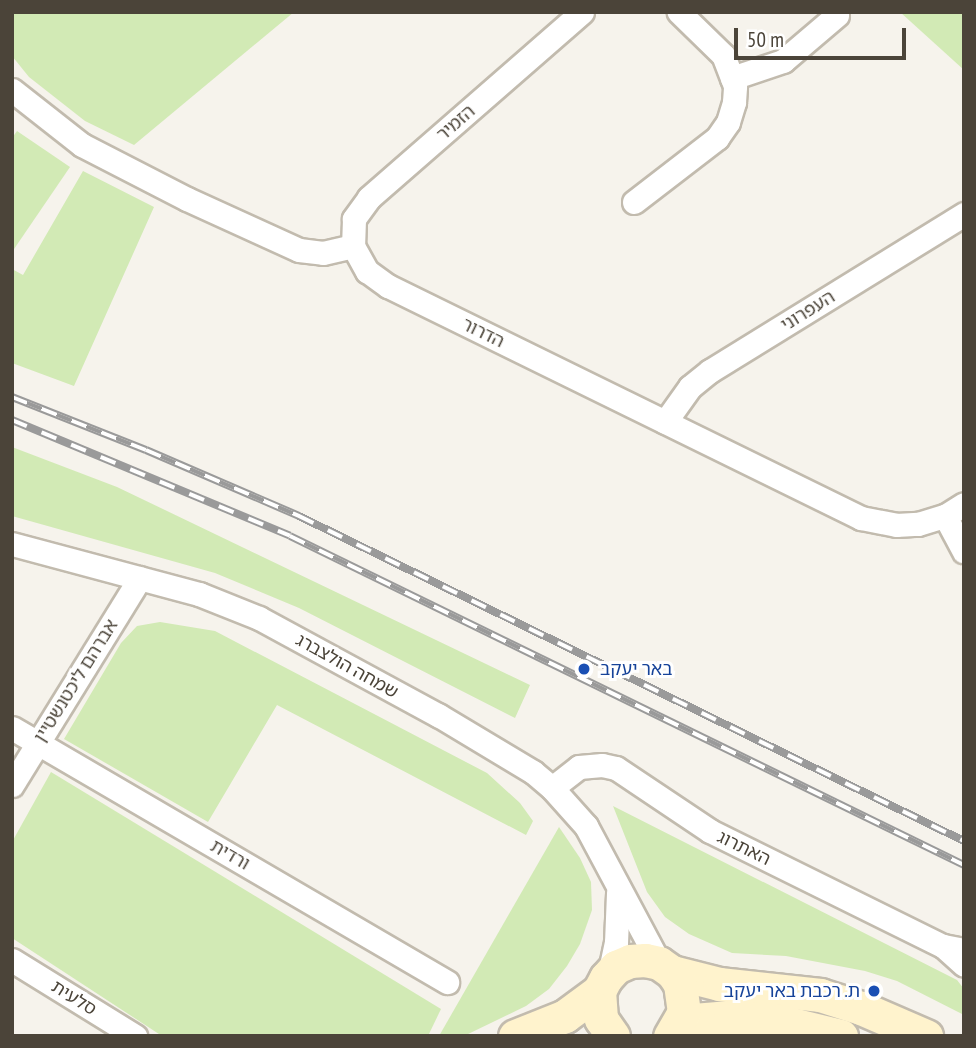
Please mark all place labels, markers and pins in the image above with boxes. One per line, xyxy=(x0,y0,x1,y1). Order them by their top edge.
place label: באר יעקב xyxy=(600,658,672,680)
marker: באר יעקב xyxy=(574,659,594,679)
place label: ת. רכבת באר יעקב xyxy=(723,980,860,1002)
marker: ת. רכבת באר יעקב xyxy=(866,983,882,999)

